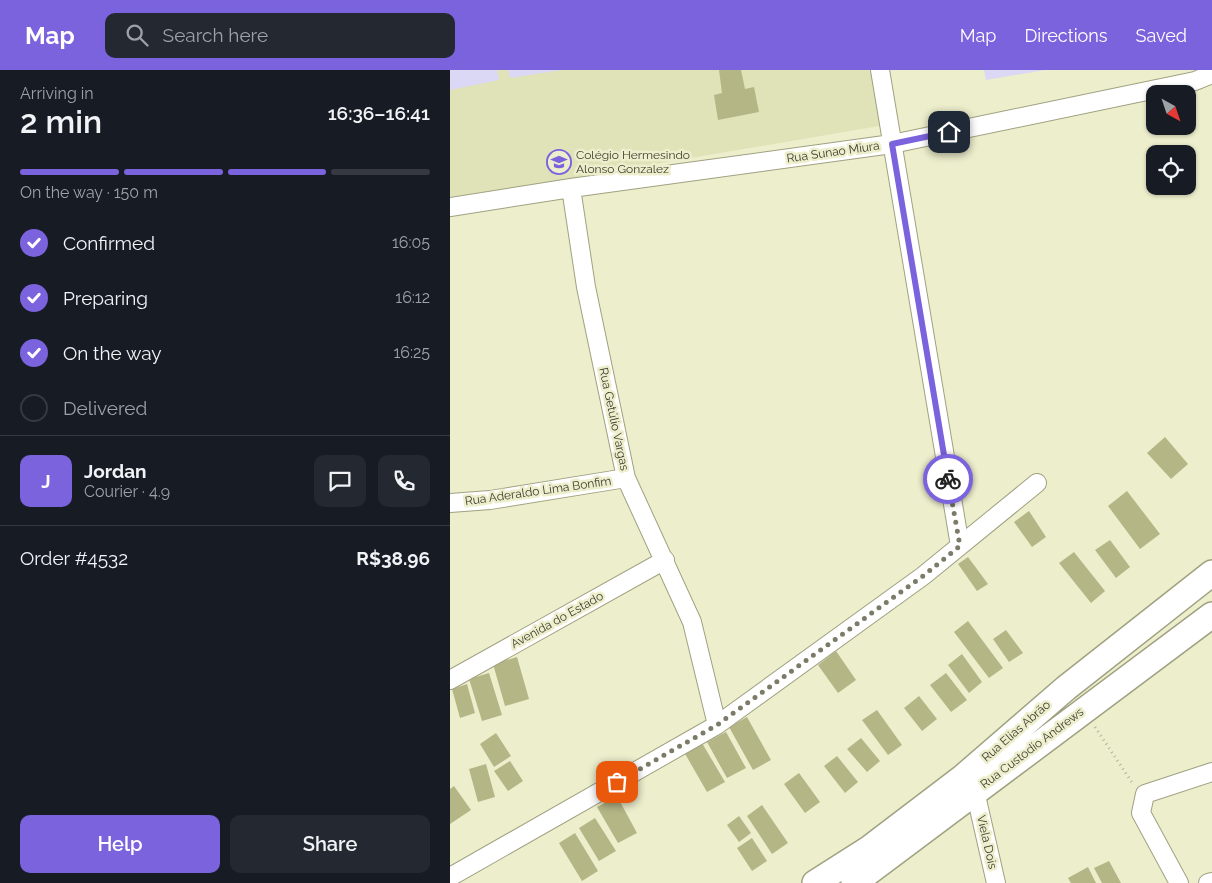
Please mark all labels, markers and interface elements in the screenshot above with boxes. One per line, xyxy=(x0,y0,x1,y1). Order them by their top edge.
search box xyxy=(105,13,455,58)
text: Map xyxy=(25,21,75,50)
icon: search xyxy=(123,21,151,49)
text: Search here xyxy=(163,24,268,46)
text: Map xyxy=(960,25,996,46)
text: Directions xyxy=(1024,25,1108,46)
text: Saved xyxy=(1136,25,1187,46)
text: Arriving in xyxy=(20,84,94,103)
north arrow xyxy=(1146,85,1196,135)
map controls xyxy=(1146,85,1196,195)
text: 16:36–16:41 xyxy=(328,102,430,124)
text: 2 min xyxy=(20,103,102,140)
pin xyxy=(928,111,970,153)
icon: home xyxy=(935,118,963,146)
street label: Rua Sunao Miura xyxy=(786,139,880,165)
button: locate xyxy=(1146,145,1196,195)
place label: Colégio Hermesindo Alonso Gonzalez xyxy=(576,148,690,176)
school or university icon: Colégio Hermesindo Alonso Gonzalez xyxy=(546,149,572,175)
text: On the way · 150 m xyxy=(20,183,158,202)
icon: check xyxy=(20,229,48,257)
text: Confirmed xyxy=(63,232,155,254)
text: 16:05 xyxy=(392,233,430,252)
icon: check xyxy=(20,284,48,312)
text: Preparing xyxy=(63,287,148,309)
text: 16:12 xyxy=(395,288,430,307)
icon: check xyxy=(20,339,48,367)
text: On the way xyxy=(63,342,162,364)
text: 16:25 xyxy=(393,343,430,362)
street label: Rua Getúlio Vargas xyxy=(596,366,632,472)
text: Delivered xyxy=(63,397,147,419)
courier xyxy=(923,454,973,504)
button: chat xyxy=(314,455,366,507)
button: phone xyxy=(378,455,430,507)
text: Jordan xyxy=(84,460,147,482)
icon: bike xyxy=(934,465,962,493)
text: J xyxy=(41,470,51,492)
street label: Rua Aderaldo Lima Bonfim xyxy=(464,474,612,508)
text: Courier · 4.9 xyxy=(84,482,170,501)
text: Order #4532 xyxy=(20,547,128,569)
text: R$38.96 xyxy=(356,547,430,569)
street label: Avenida do Estado xyxy=(508,589,606,651)
street label: Rua Elias Abrão xyxy=(979,697,1053,765)
street label: Rua Custodio Andrews xyxy=(978,705,1086,791)
pin xyxy=(596,761,638,803)
icon: bag xyxy=(603,768,631,796)
street label: Viela Dois xyxy=(974,814,1000,870)
button: Help xyxy=(20,815,220,873)
button: Share xyxy=(230,815,430,873)

